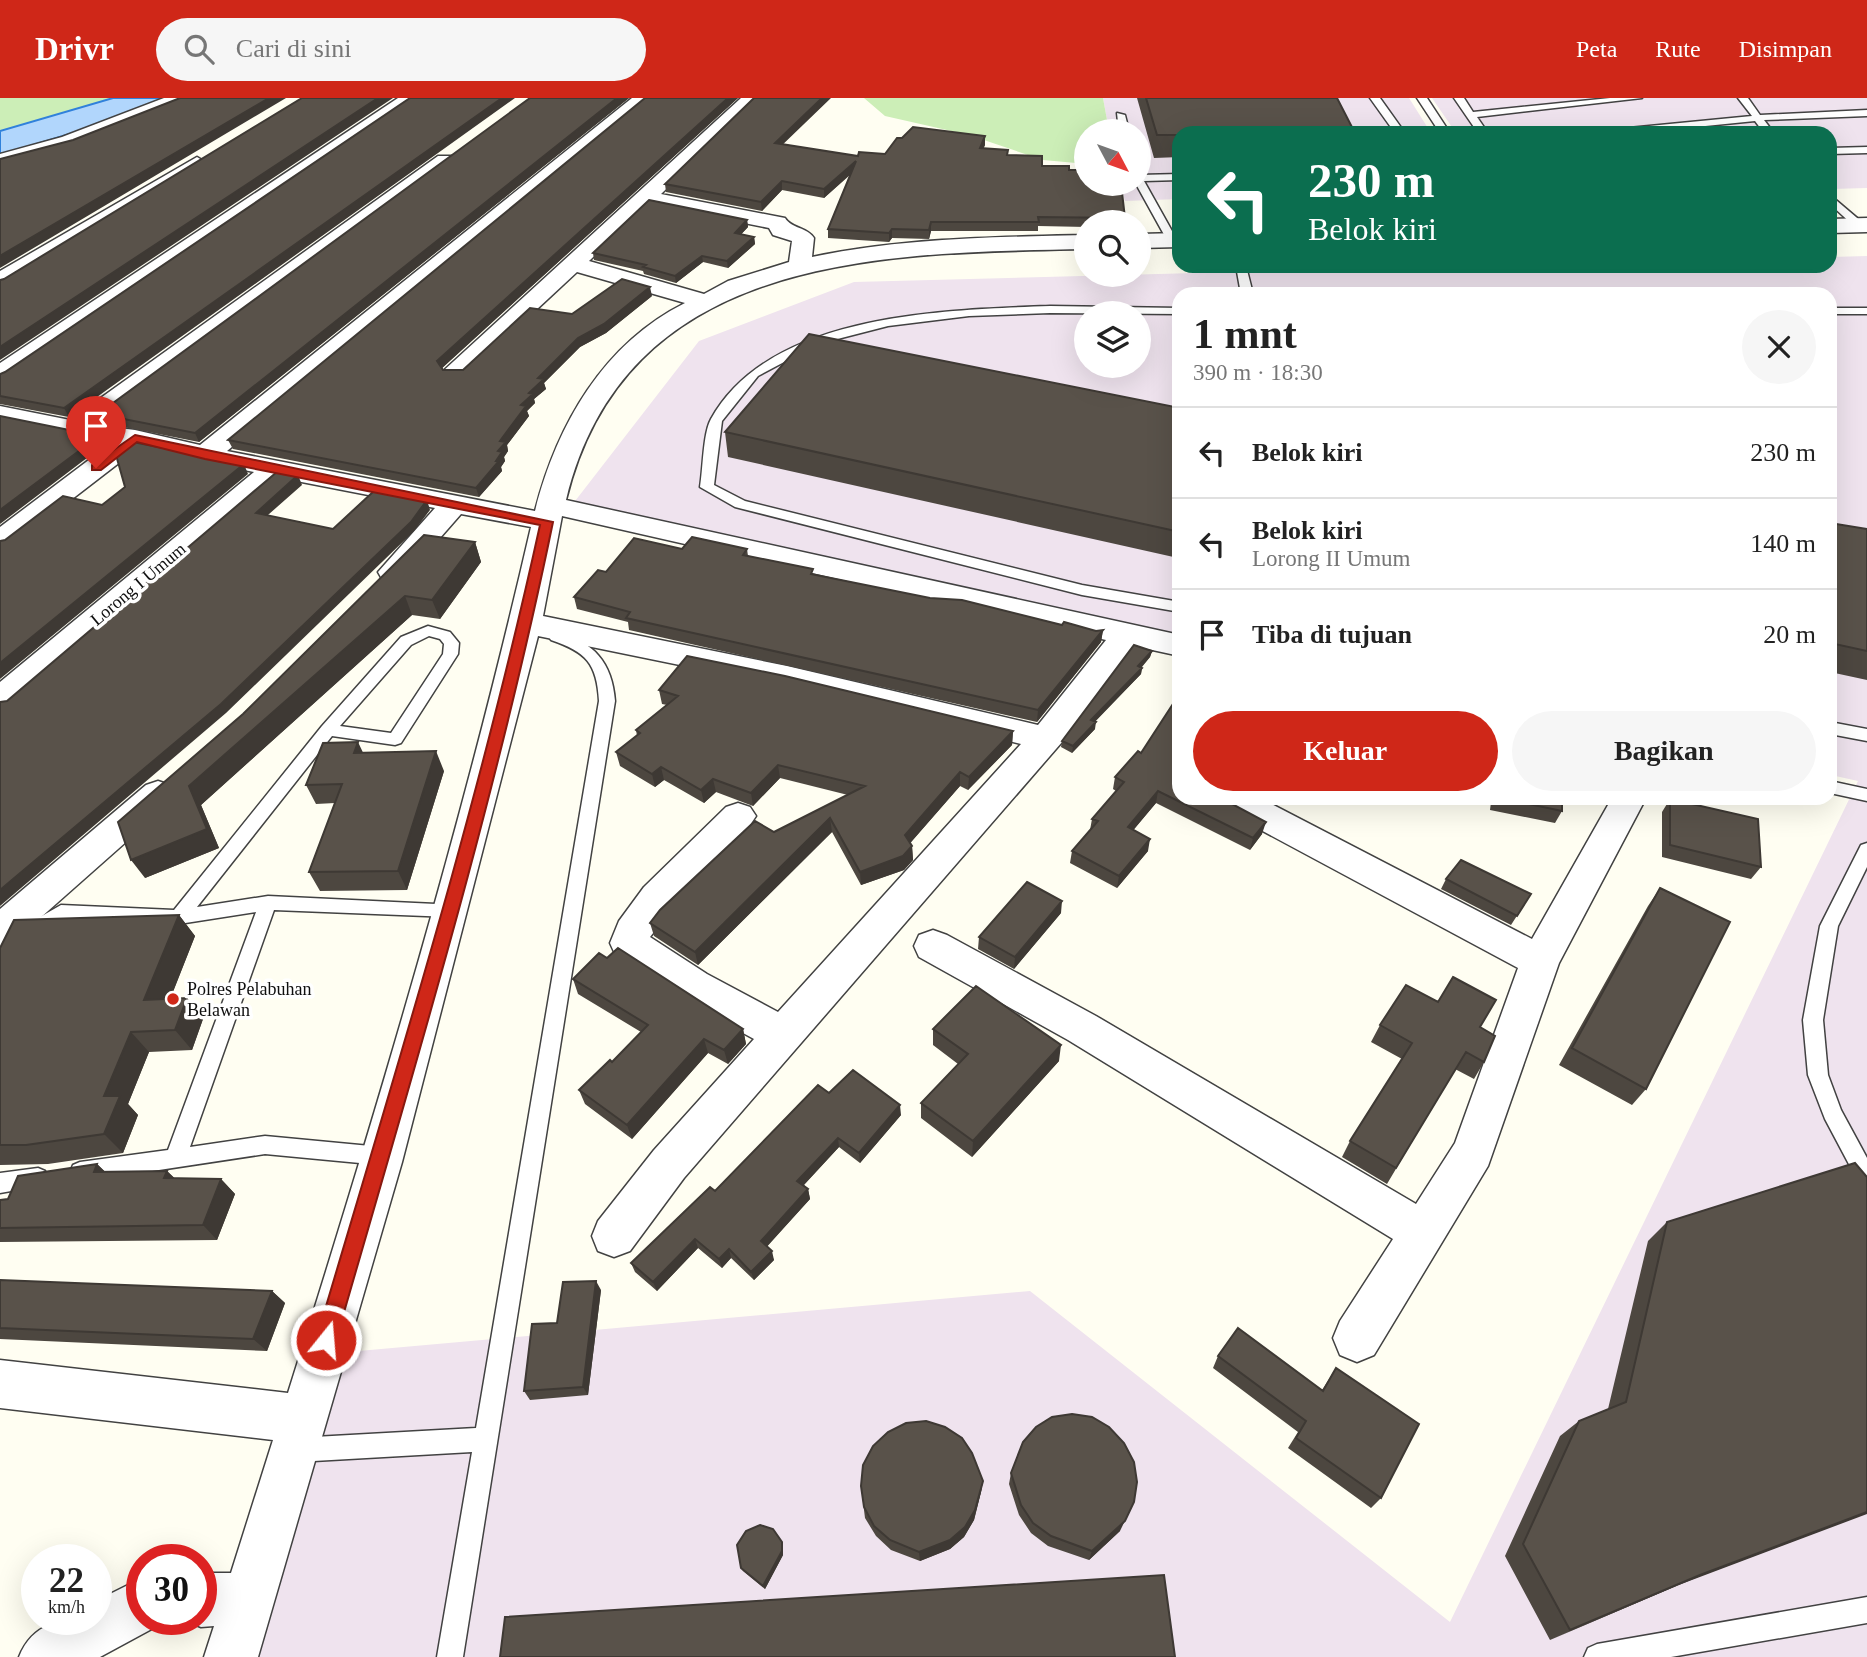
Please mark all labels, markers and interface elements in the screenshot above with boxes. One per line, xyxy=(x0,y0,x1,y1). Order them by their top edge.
search box xyxy=(156,18,646,81)
icon: search xyxy=(180,30,218,68)
text: Drivr xyxy=(35,31,114,67)
text: Cari di sini xyxy=(236,34,351,63)
text: Peta xyxy=(1576,36,1617,62)
text: Rute xyxy=(1655,36,1701,62)
text: Disimpan xyxy=(1739,36,1832,62)
north arrow xyxy=(1074,119,1152,196)
map controls xyxy=(1074,119,1151,378)
text: 230 m xyxy=(1308,153,1435,208)
icon: left xyxy=(1193,154,1284,245)
button: search xyxy=(1074,210,1151,287)
text: Belok kiri xyxy=(1308,211,1437,247)
button: layers xyxy=(1074,301,1151,378)
button: close xyxy=(1742,310,1816,384)
text: 1 mnt xyxy=(1193,311,1297,357)
text: 390 m · 18:30 xyxy=(1193,360,1323,385)
pin xyxy=(66,396,126,468)
icon: arrive xyxy=(77,407,115,445)
icon: left xyxy=(1193,434,1231,472)
text: Belok kiri xyxy=(1252,438,1363,467)
text: 230 m xyxy=(1750,438,1816,467)
text: Belok kiri xyxy=(1252,516,1363,545)
icon: left xyxy=(1193,525,1231,563)
text: 140 m xyxy=(1750,529,1816,558)
street label: Lorong I Umum xyxy=(86,538,190,630)
text: Lorong II Umum xyxy=(1252,546,1410,571)
icon: arrive xyxy=(1193,616,1231,654)
text: Tiba di tujuan xyxy=(1252,620,1412,649)
text: 20 m xyxy=(1763,620,1816,649)
button: Keluar xyxy=(1193,711,1498,791)
button: Bagikan xyxy=(1512,711,1816,791)
place label: Polres Pelabuhan Belawan xyxy=(187,979,311,1020)
marker: Polres Pelabuhan Belawan xyxy=(165,991,181,1007)
position arrow xyxy=(289,1303,363,1377)
speed limit sign: 30 xyxy=(126,1544,217,1635)
text: 22 xyxy=(49,1561,84,1600)
text: km/h xyxy=(48,1597,85,1617)

